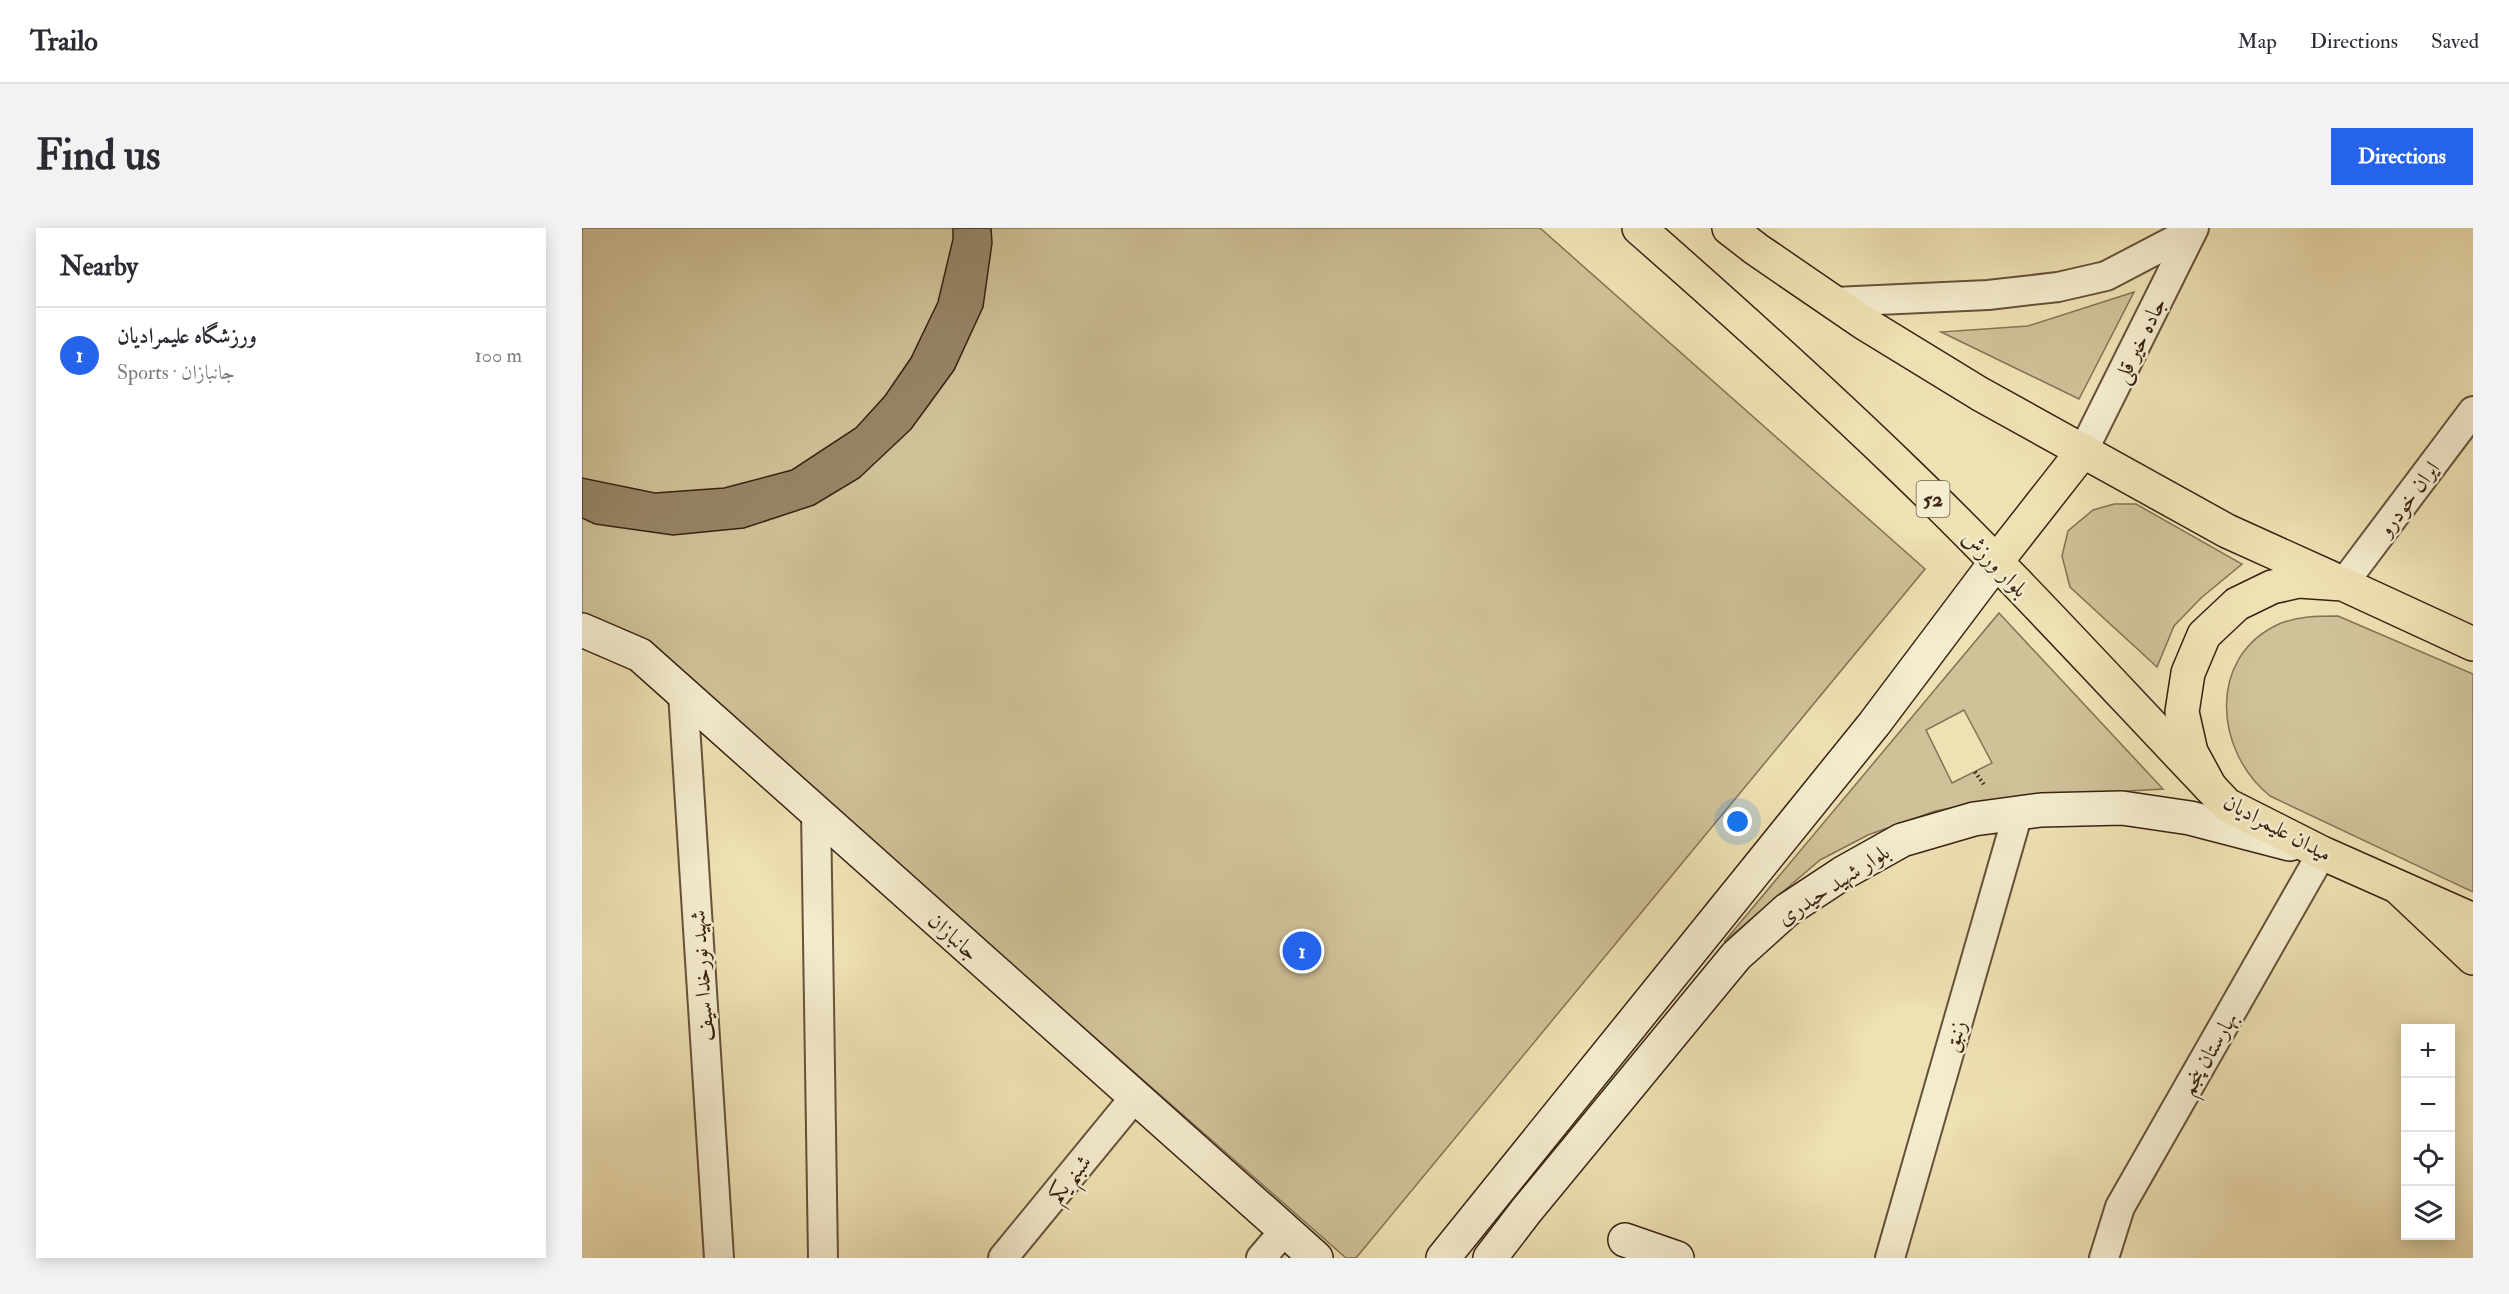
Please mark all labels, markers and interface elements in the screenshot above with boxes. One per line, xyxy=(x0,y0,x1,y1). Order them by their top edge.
text: Trailo xyxy=(30,24,98,59)
text: Map xyxy=(2237,28,2277,55)
text: Directions xyxy=(2310,28,2398,55)
text: Saved xyxy=(2431,28,2479,55)
button: Directions xyxy=(2331,128,2473,185)
text: Find us xyxy=(36,130,160,182)
text: Nearby xyxy=(60,251,138,283)
street label: جاده خیر قلی xyxy=(2107,293,2174,389)
text: ورزشگاه علیمرادیان xyxy=(117,322,257,350)
text: 1 xyxy=(76,343,83,368)
text: 100 m xyxy=(475,343,522,368)
text: Sports · جانبازان xyxy=(117,360,235,385)
street label: ایران خودرو xyxy=(2370,456,2446,543)
road number: 52 xyxy=(1916,481,1950,517)
street label: بلوار ورزش xyxy=(1956,524,2034,603)
street label: میدان علیمرادیان xyxy=(2219,788,2337,868)
your location xyxy=(1723,807,1752,836)
street label: بلوار شهید حیدری xyxy=(1772,838,1895,932)
street label: جانبازان xyxy=(922,907,985,967)
street label: شهید نورخدا سیف xyxy=(683,909,721,1043)
pin: 1 xyxy=(1282,928,1322,974)
street label: بهارستان پنجم xyxy=(2174,1007,2249,1103)
street label: زنبق xyxy=(1937,1017,1973,1055)
map controls xyxy=(2401,1024,2455,1240)
button: + xyxy=(2401,1024,2455,1078)
button: − xyxy=(2401,1078,2455,1132)
button: locate xyxy=(2401,1132,2455,1186)
street label: شبنم یکم xyxy=(1042,1149,1103,1213)
button: layers xyxy=(2401,1186,2455,1240)

